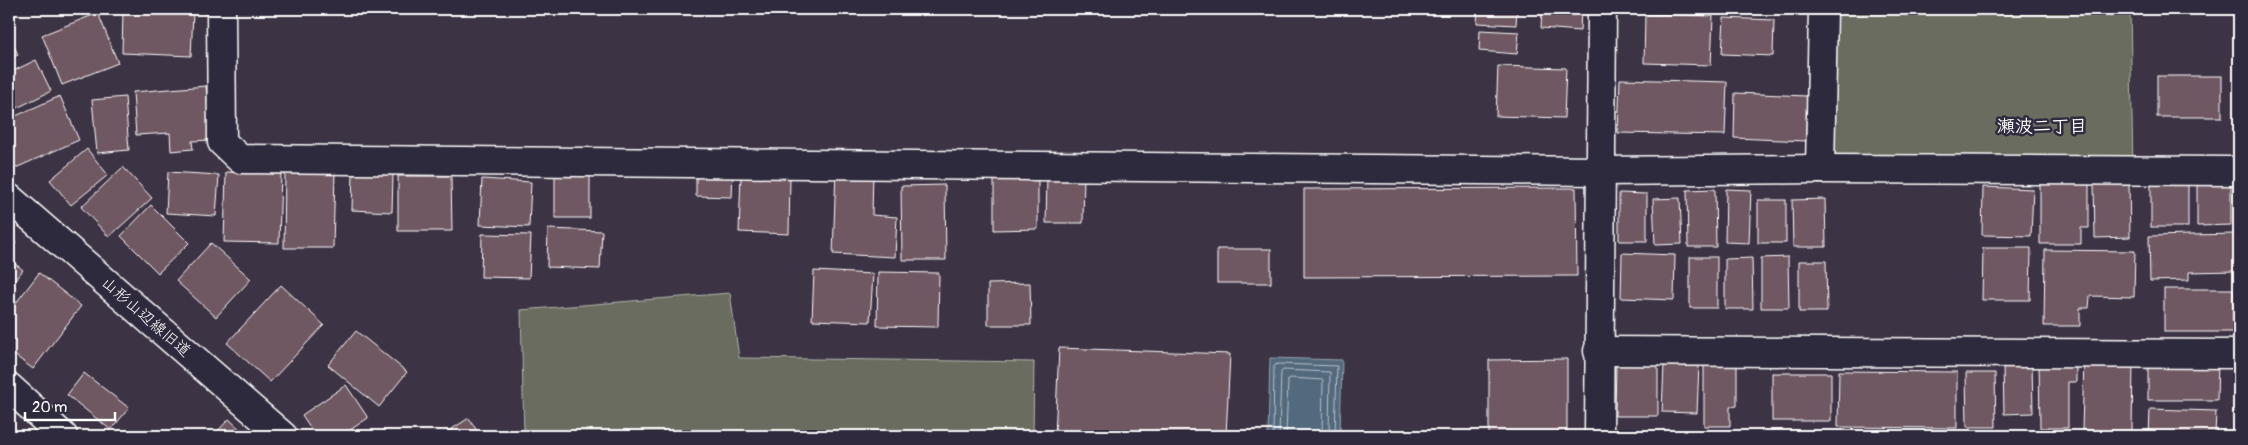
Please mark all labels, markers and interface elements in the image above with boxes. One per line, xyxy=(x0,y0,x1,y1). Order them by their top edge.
district label: 瀬波二丁目 xyxy=(1997,115,2087,138)
street label: 山形山辺線旧道 xyxy=(97,273,195,361)
scale bar xyxy=(25,390,115,422)
text: 20 m xyxy=(32,398,67,417)

